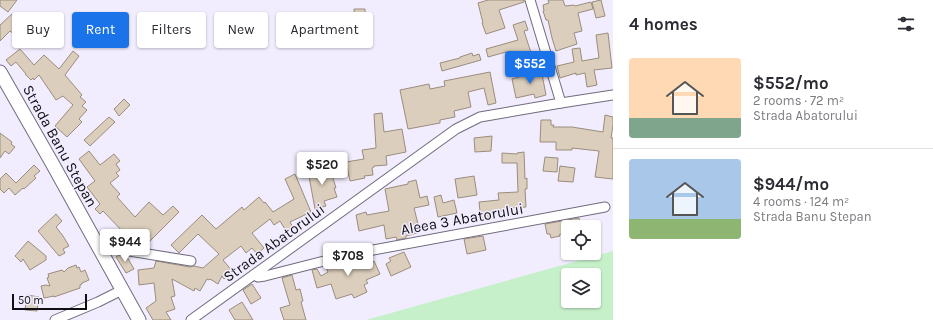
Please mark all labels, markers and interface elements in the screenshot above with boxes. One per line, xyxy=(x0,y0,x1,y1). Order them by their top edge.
chip: Buy xyxy=(12,12,64,48)
chip: Rent xyxy=(72,12,129,48)
chip: Filters xyxy=(137,12,206,48)
chip: New xyxy=(214,12,268,48)
chip: Apartment xyxy=(276,12,373,48)
icon: filters xyxy=(895,13,917,35)
text: 4 homes xyxy=(629,14,698,34)
pin: $552 xyxy=(506,51,554,85)
text: $552 xyxy=(514,56,546,71)
text: $552/mo xyxy=(753,73,829,93)
icon: home xyxy=(661,74,709,122)
street label: Strada Banu Stepan xyxy=(19,82,101,210)
text: 2 rooms · 72 m² xyxy=(753,93,844,108)
text: Strada Abatorului xyxy=(753,108,858,123)
pin: $520 xyxy=(298,152,346,186)
text: $520 xyxy=(306,157,338,172)
text: $944/mo xyxy=(753,174,829,194)
icon: home xyxy=(661,175,709,223)
text: 4 rooms · 124 m² xyxy=(753,194,849,209)
street label: Aleea 3 Abatorului xyxy=(399,199,525,239)
street label: Strada Abatorului xyxy=(220,200,328,286)
text: Strada Banu Stepan xyxy=(753,209,872,224)
map controls xyxy=(561,220,601,308)
button: locate xyxy=(561,220,601,260)
pin: $944 xyxy=(101,229,149,263)
text: $944 xyxy=(109,234,141,249)
pin: $708 xyxy=(324,243,372,277)
text: $708 xyxy=(332,248,364,263)
button: layers xyxy=(561,268,601,308)
scale bar xyxy=(12,292,87,311)
text: 50 m xyxy=(18,294,44,307)

